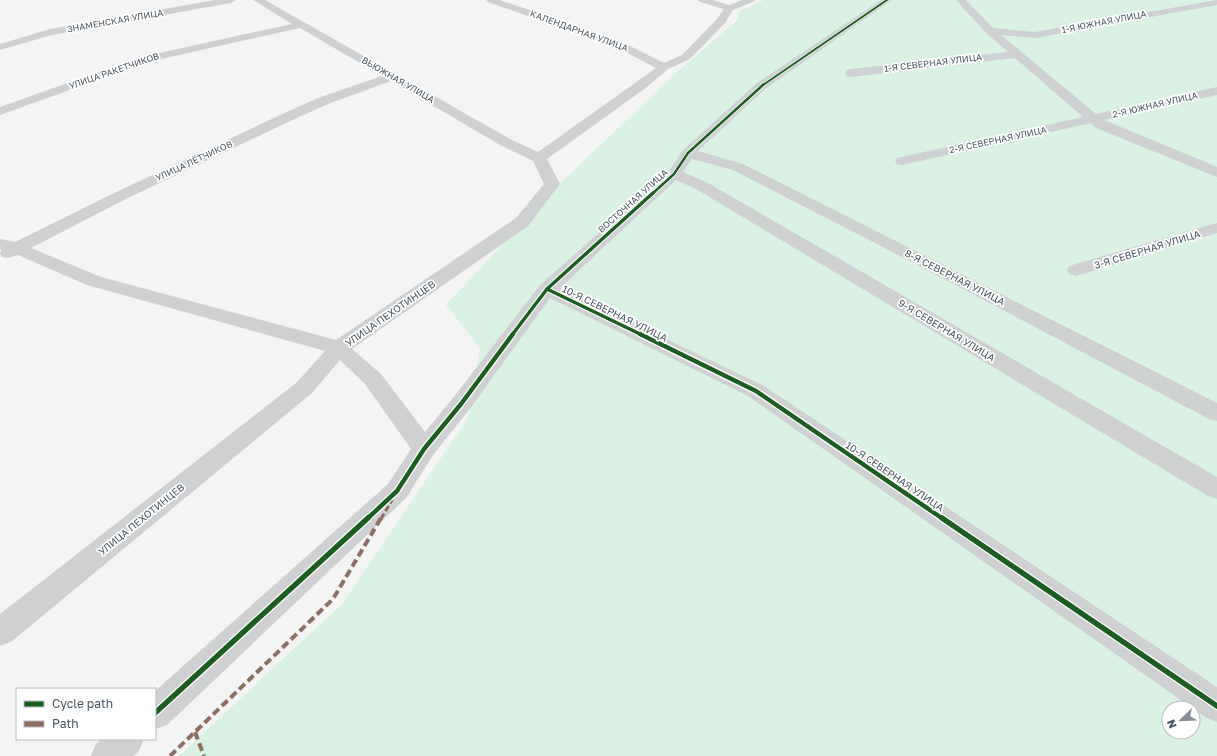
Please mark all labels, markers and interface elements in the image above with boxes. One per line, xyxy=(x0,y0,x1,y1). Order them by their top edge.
street label: ЗНАМЕНСКАЯ УЛИЦА xyxy=(66,7,164,34)
street label: КАЛЕНДАРНАЯ УЛИЦА xyxy=(529,8,630,53)
street label: 1-Я ЮЖНАЯ УЛИЦА xyxy=(1060,8,1147,35)
street label: УЛИЦА РАКЕТЧИКОВ xyxy=(67,50,160,91)
street label: 1-Я СЕВЕРНАЯ УЛИЦА xyxy=(883,51,982,74)
street label: ВЬЮЖНАЯ УЛИЦА xyxy=(360,54,437,105)
street label: 2-Я ЮЖНАЯ УЛИЦА xyxy=(1111,89,1199,120)
street label: 2-Я СЕВЕРНАЯ УЛИЦА xyxy=(948,124,1048,155)
street label: УЛИЦА ЛЁТЧИКОВ xyxy=(154,138,234,183)
street label: ВОСТОЧНАЯ УЛИЦА xyxy=(596,166,670,235)
street label: 3-Я СЕВЕРНАЯ УЛИЦА xyxy=(1092,227,1202,271)
street label: 8-Я СЕВЕРНАЯ УЛИЦА xyxy=(903,247,1007,308)
street label: УЛИЦА ПЕХОТИНЦЕВ xyxy=(343,277,438,349)
street label: 10-Я СЕВЕРНАЯ УЛИЦА xyxy=(560,282,670,344)
street label: 9-Я СЕВЕРНАЯ УЛИЦА xyxy=(897,296,998,364)
street label: 10-Я СЕВЕРНАЯ УЛИЦА xyxy=(844,439,947,513)
street label: УЛИЦА ПЕХОТИНЦЕВ xyxy=(96,480,187,557)
legend xyxy=(16,688,156,740)
text: Cycle path xyxy=(52,696,113,711)
north arrow xyxy=(1161,700,1201,740)
text: Path xyxy=(52,716,79,731)
text: N xyxy=(1164,718,1179,730)

